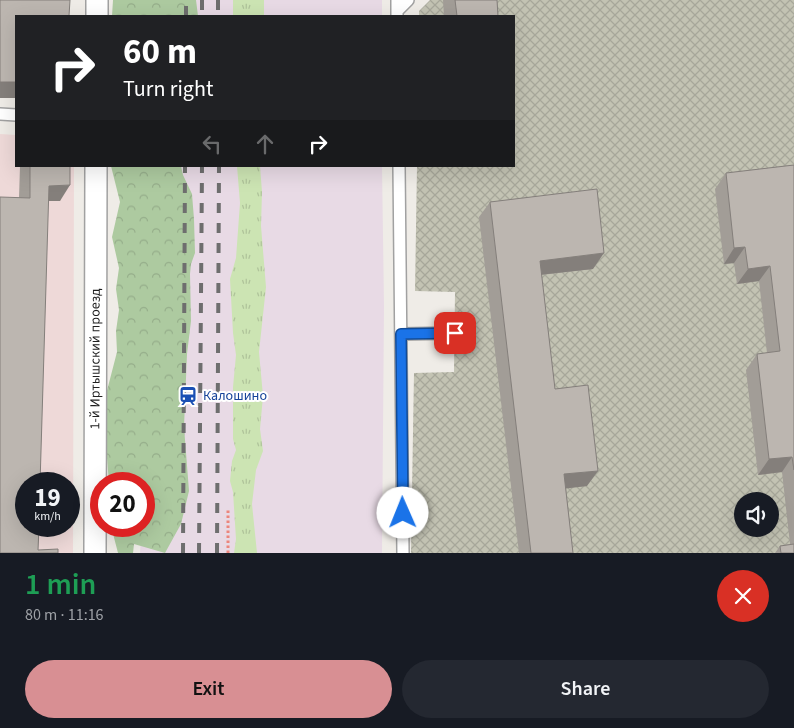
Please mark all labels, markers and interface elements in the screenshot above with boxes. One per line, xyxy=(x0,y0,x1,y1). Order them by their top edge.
text: 60 m xyxy=(123,27,197,77)
icon: right xyxy=(40,35,105,100)
text: Turn right xyxy=(123,73,213,105)
icon: left xyxy=(198,130,226,158)
icon: ahead xyxy=(251,130,279,158)
icon: right xyxy=(304,130,332,158)
street label: 1-й Иртышский проезд xyxy=(85,288,106,430)
pin xyxy=(434,312,476,354)
icon: arrive xyxy=(441,319,469,347)
station icon: Калошино xyxy=(177,385,199,407)
place label: Калошино xyxy=(203,386,267,406)
speed limit sign: 20 xyxy=(90,472,155,537)
text: 19 xyxy=(34,480,61,516)
position arrow xyxy=(376,486,428,538)
map controls xyxy=(734,492,779,537)
button: sound xyxy=(734,492,779,537)
text: km/h xyxy=(34,508,61,525)
text: 1 min xyxy=(25,563,96,606)
button: close xyxy=(717,570,769,622)
text: 80 m · 11:16 xyxy=(25,604,104,626)
button: Exit xyxy=(25,660,392,718)
button: Share xyxy=(402,660,769,718)

